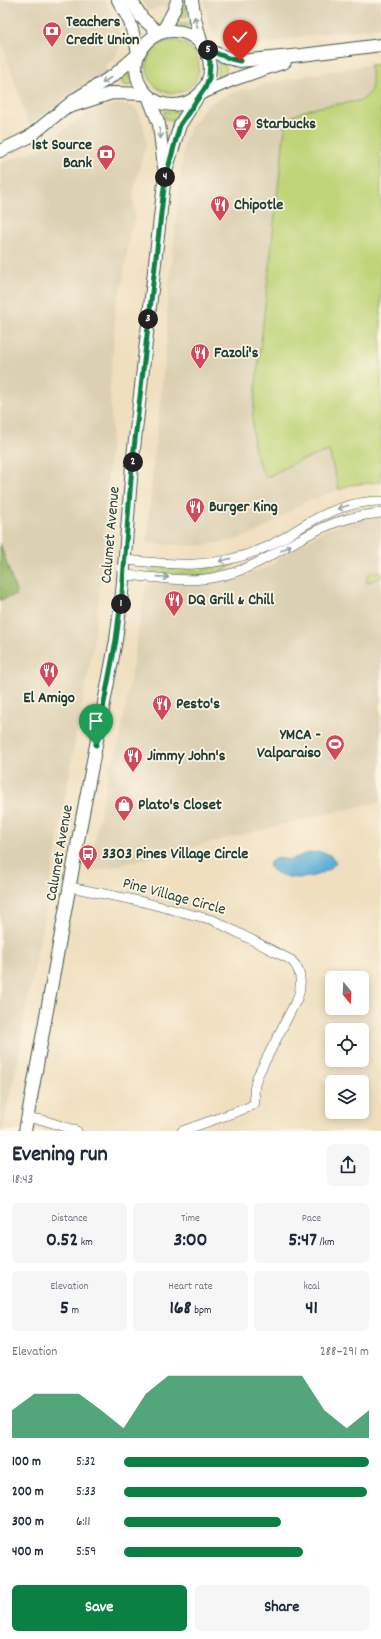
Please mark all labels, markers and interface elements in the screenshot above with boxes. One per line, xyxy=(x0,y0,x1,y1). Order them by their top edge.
place label: Teachers Credit Union xyxy=(66,11,139,52)
one-way arrow xyxy=(192,16,199,29)
bank icon: Teachers Credit Union xyxy=(41,20,63,48)
pin xyxy=(223,20,257,61)
icon: check xyxy=(229,26,251,48)
pin: 5 xyxy=(198,40,218,60)
text: 5 xyxy=(205,42,211,58)
one-way arrow xyxy=(102,76,113,84)
cafe icon: Starbucks xyxy=(231,113,253,141)
place label: Starbucks xyxy=(256,113,316,136)
one-way arrow xyxy=(156,126,164,139)
place label: 1st Source Bank xyxy=(32,134,92,175)
bank icon: 1st Source Bank xyxy=(95,143,117,171)
pin: 4 xyxy=(155,167,175,187)
text: 4 xyxy=(163,169,167,185)
restaurant icon: Chipotle xyxy=(209,194,231,222)
place label: Chipotle xyxy=(234,194,283,217)
pin: 3 xyxy=(138,309,158,329)
text: 3 xyxy=(146,311,150,327)
restaurant icon: Fazoli's xyxy=(189,342,211,370)
place label: Fazoli's xyxy=(214,342,259,365)
pin: 2 xyxy=(123,452,143,472)
text: 2 xyxy=(131,454,135,470)
street label: Calumet Avenue xyxy=(95,485,127,585)
restaurant icon: Burger King xyxy=(184,496,206,524)
place label: Burger King xyxy=(209,496,278,519)
one-way arrow xyxy=(337,504,349,512)
one-way arrow xyxy=(280,543,292,551)
one-way arrow xyxy=(218,556,231,564)
one-way arrow xyxy=(156,574,169,581)
restaurant icon: DQ Grill & Chill xyxy=(163,589,185,617)
place label: DQ Grill & Chill xyxy=(188,589,274,612)
pin: 1 xyxy=(111,594,131,614)
text: 1 xyxy=(120,596,122,612)
restaurant icon: El Amigo xyxy=(38,660,60,688)
place label: El Amigo xyxy=(23,687,75,710)
restaurant icon: Pesto's xyxy=(151,693,173,721)
place label: Pesto's xyxy=(176,693,220,716)
pin xyxy=(79,704,113,745)
icon: arrive xyxy=(85,710,107,732)
place label: YMCA - Valparaiso xyxy=(257,724,321,765)
sports icon: YMCA - Valparaiso xyxy=(324,733,346,761)
restaurant icon: Jimmy John's xyxy=(122,745,144,773)
place label: Jimmy John's xyxy=(147,745,226,768)
shop icon: Plato's Closet xyxy=(113,794,135,822)
place label: Plato's Closet xyxy=(138,794,222,817)
street label: Calumet Avenue xyxy=(40,803,80,903)
bus stop icon: 3303 Pines Village Circle xyxy=(77,843,99,871)
place label: 3303 Pines Village Circle xyxy=(102,843,248,866)
street label: Pine Village Circle xyxy=(120,872,228,922)
north arrow xyxy=(325,971,369,1015)
map controls xyxy=(325,971,369,1119)
button: locate xyxy=(325,1023,369,1067)
button: layers xyxy=(325,1075,369,1119)
text: Evening run xyxy=(12,1140,108,1171)
button: share xyxy=(327,1144,369,1186)
text: 18:43 xyxy=(12,1171,33,1190)
text: Distance xyxy=(52,1211,87,1227)
text: Time xyxy=(181,1211,200,1227)
text: Pace xyxy=(302,1211,321,1227)
text: 0.52 xyxy=(46,1227,78,1255)
text: 3:00 xyxy=(174,1227,208,1255)
text: 5:47 xyxy=(288,1227,317,1255)
text: km xyxy=(78,1235,93,1251)
text: /km xyxy=(317,1235,335,1251)
text: Elevation xyxy=(50,1279,89,1295)
text: Heart rate xyxy=(168,1279,213,1295)
text: kcal xyxy=(303,1279,320,1295)
text: 5 xyxy=(60,1295,69,1323)
text: 168 xyxy=(169,1295,192,1323)
text: 41 xyxy=(305,1295,318,1323)
text: m xyxy=(69,1303,79,1319)
text: bpm xyxy=(192,1303,212,1319)
text: Elevation xyxy=(12,1343,57,1362)
text: 288–291 m xyxy=(320,1343,369,1362)
text: 100 m xyxy=(12,1453,41,1472)
text: 5:32 xyxy=(76,1453,96,1472)
text: 200 m xyxy=(12,1483,44,1502)
text: 5:33 xyxy=(76,1483,96,1502)
text: 300 m xyxy=(12,1513,44,1532)
text: 6:11 xyxy=(76,1513,90,1532)
text: 400 m xyxy=(12,1543,43,1562)
text: 5:59 xyxy=(76,1543,96,1562)
button: Save xyxy=(12,1585,187,1631)
button: Share xyxy=(195,1585,369,1631)

